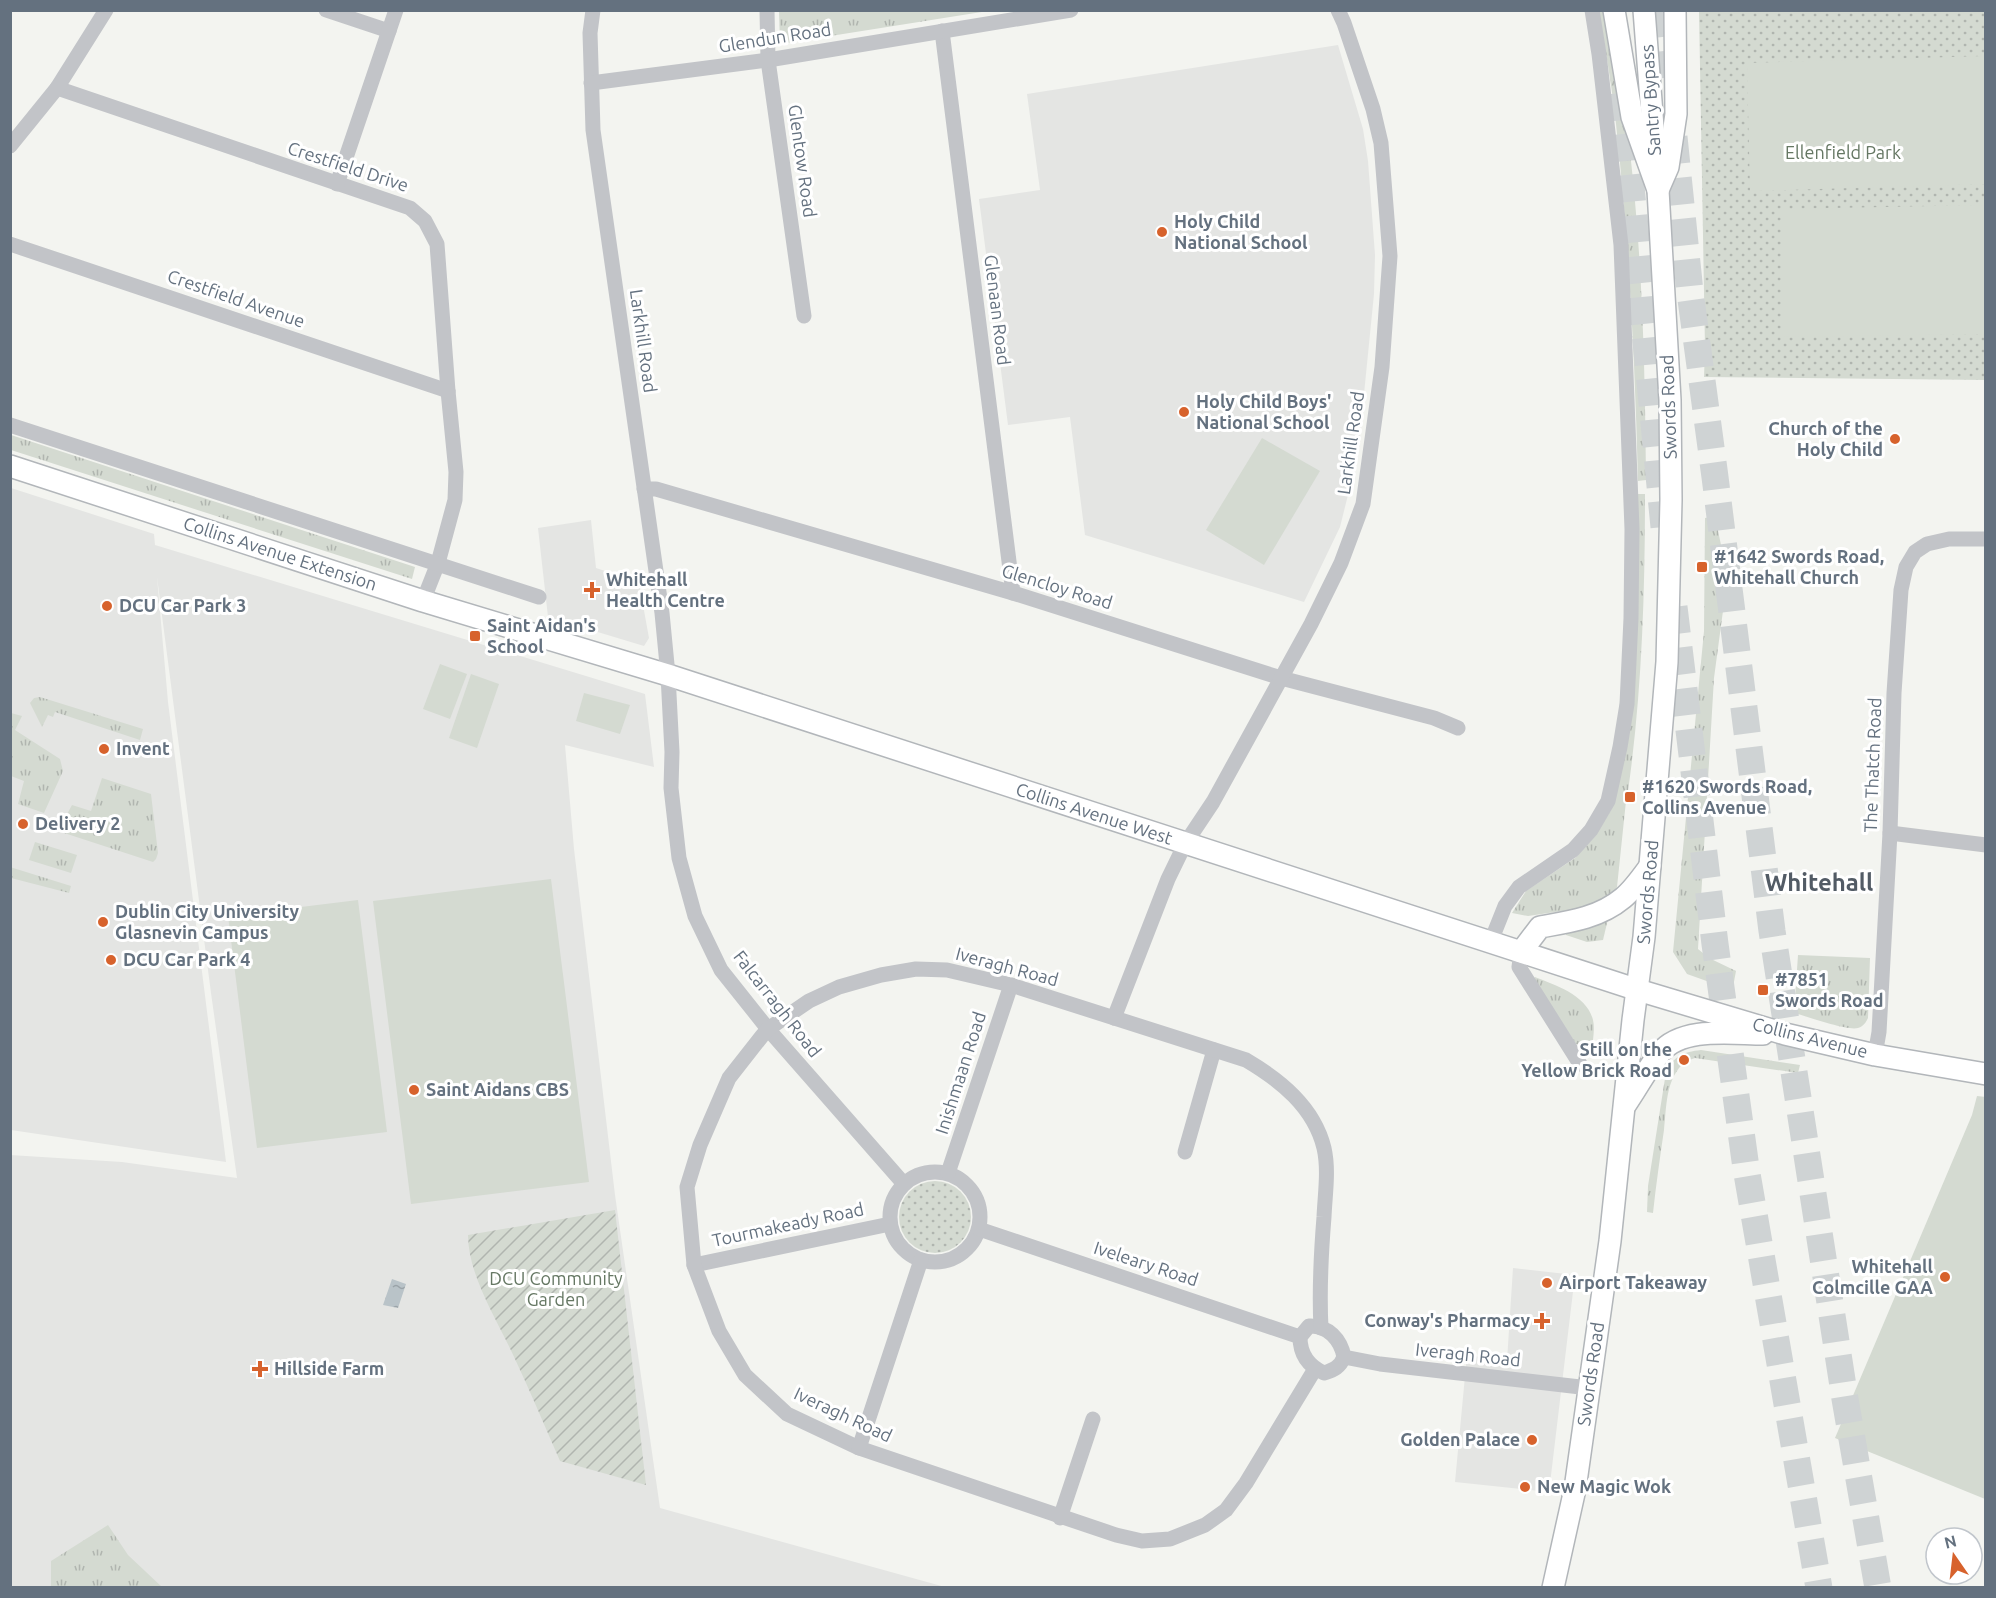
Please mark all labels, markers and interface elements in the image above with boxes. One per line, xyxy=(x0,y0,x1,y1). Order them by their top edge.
street label: Glendun Road xyxy=(717,18,832,56)
street label: Santry Bypass xyxy=(1636,44,1664,156)
street label: Glentow Road xyxy=(785,103,821,219)
street label: Crestfield Drive xyxy=(285,137,411,195)
park label: Ellenfield Park xyxy=(1785,142,1901,162)
place label: Holy Child National School xyxy=(1174,211,1308,252)
marker: Holy Child National School xyxy=(1155,225,1169,239)
street label: Glenaan Road xyxy=(981,253,1015,366)
street label: Crestfield Avenue xyxy=(165,265,308,331)
street label: Larkhill Road xyxy=(627,288,661,394)
street label: Swords Road xyxy=(1656,354,1680,460)
street label: Larkhill Road xyxy=(1333,390,1367,496)
place label: Holy Child Boys' National School xyxy=(1196,391,1332,432)
marker: Holy Child Boys' National School xyxy=(1177,405,1191,419)
place label: Church of the Holy Child xyxy=(1768,418,1883,459)
marker: Church of the Holy Child xyxy=(1888,432,1902,446)
street label: Collins Avenue Extension xyxy=(181,512,379,594)
place label: #1642 Swords Road, Whitehall Church xyxy=(1714,546,1884,587)
street label: Glencloy Road xyxy=(1000,560,1115,612)
marker: #1642 Swords Road, Whitehall Church xyxy=(1695,560,1709,574)
place label: Whitehall Health Centre xyxy=(606,569,725,610)
marker: Whitehall Health Centre xyxy=(583,581,601,599)
place label: DCU Car Park 3 xyxy=(119,595,246,615)
marker: DCU Car Park 3 xyxy=(100,599,114,613)
place label: Saint Aidan's School xyxy=(487,615,596,656)
marker: Saint Aidan's School xyxy=(468,629,482,643)
street label: The Thatch Road xyxy=(1860,697,1884,833)
place label: Invent xyxy=(116,738,170,758)
marker: Invent xyxy=(97,742,111,756)
place label: #1620 Swords Road, Collins Avenue xyxy=(1642,776,1812,817)
street label: Collins Avenue West xyxy=(1013,778,1175,848)
marker: #1620 Swords Road, Collins Avenue xyxy=(1623,790,1637,804)
place label: Delivery 2 xyxy=(35,813,120,833)
marker: Delivery 2 xyxy=(16,817,30,831)
street label: Swords Road xyxy=(1632,839,1662,945)
district label: Whitehall xyxy=(1765,869,1873,896)
place label: Dublin City University Glasnevin Campus xyxy=(115,901,299,942)
marker: Dublin City University Glasnevin Campus xyxy=(96,915,110,929)
street label: Iveragh Road xyxy=(954,943,1061,989)
street label: Falcarragh Road xyxy=(730,946,826,1061)
place label: DCU Car Park 4 xyxy=(123,949,250,969)
marker: DCU Car Park 4 xyxy=(104,953,118,967)
place label: #7851 Swords Road xyxy=(1775,969,1883,1010)
marker: #7851 Swords Road xyxy=(1756,983,1770,997)
street label: Inishmaan Road xyxy=(931,1009,989,1136)
street label: Collins Avenue xyxy=(1750,1013,1870,1061)
place label: Still on the Yellow Brick Road xyxy=(1521,1039,1672,1080)
marker: Still on the Yellow Brick Road xyxy=(1677,1053,1691,1067)
place label: Saint Aidans CBS xyxy=(426,1079,569,1099)
marker: Saint Aidans CBS xyxy=(407,1083,421,1097)
street label: Tourmakeady Road xyxy=(710,1198,865,1250)
street label: Iveleary Road xyxy=(1092,1237,1201,1289)
place label: Whitehall Colmcille GAA xyxy=(1812,1256,1934,1297)
park label: DCU Community Garden xyxy=(489,1268,623,1309)
marker: Whitehall Colmcille GAA xyxy=(1938,1270,1952,1284)
place label: Airport Takeaway xyxy=(1559,1272,1708,1292)
marker: Airport Takeaway xyxy=(1540,1276,1554,1290)
place label: Conway's Pharmacy xyxy=(1364,1310,1530,1330)
marker: Conway's Pharmacy xyxy=(1535,1314,1549,1328)
street label: Swords Road xyxy=(1573,1321,1607,1427)
street label: Iveragh Road xyxy=(1415,1339,1522,1369)
place label: Hillside Farm xyxy=(274,1358,384,1378)
marker: Hillside Farm xyxy=(251,1360,269,1378)
street label: Iveragh Road xyxy=(791,1383,895,1445)
place label: Golden Palace xyxy=(1400,1429,1520,1449)
marker: Golden Palace xyxy=(1525,1433,1539,1447)
place label: New Magic Wok xyxy=(1537,1476,1671,1496)
marker: New Magic Wok xyxy=(1518,1480,1532,1494)
north arrow xyxy=(1924,1526,1984,1586)
text: N xyxy=(1942,1531,1958,1552)

